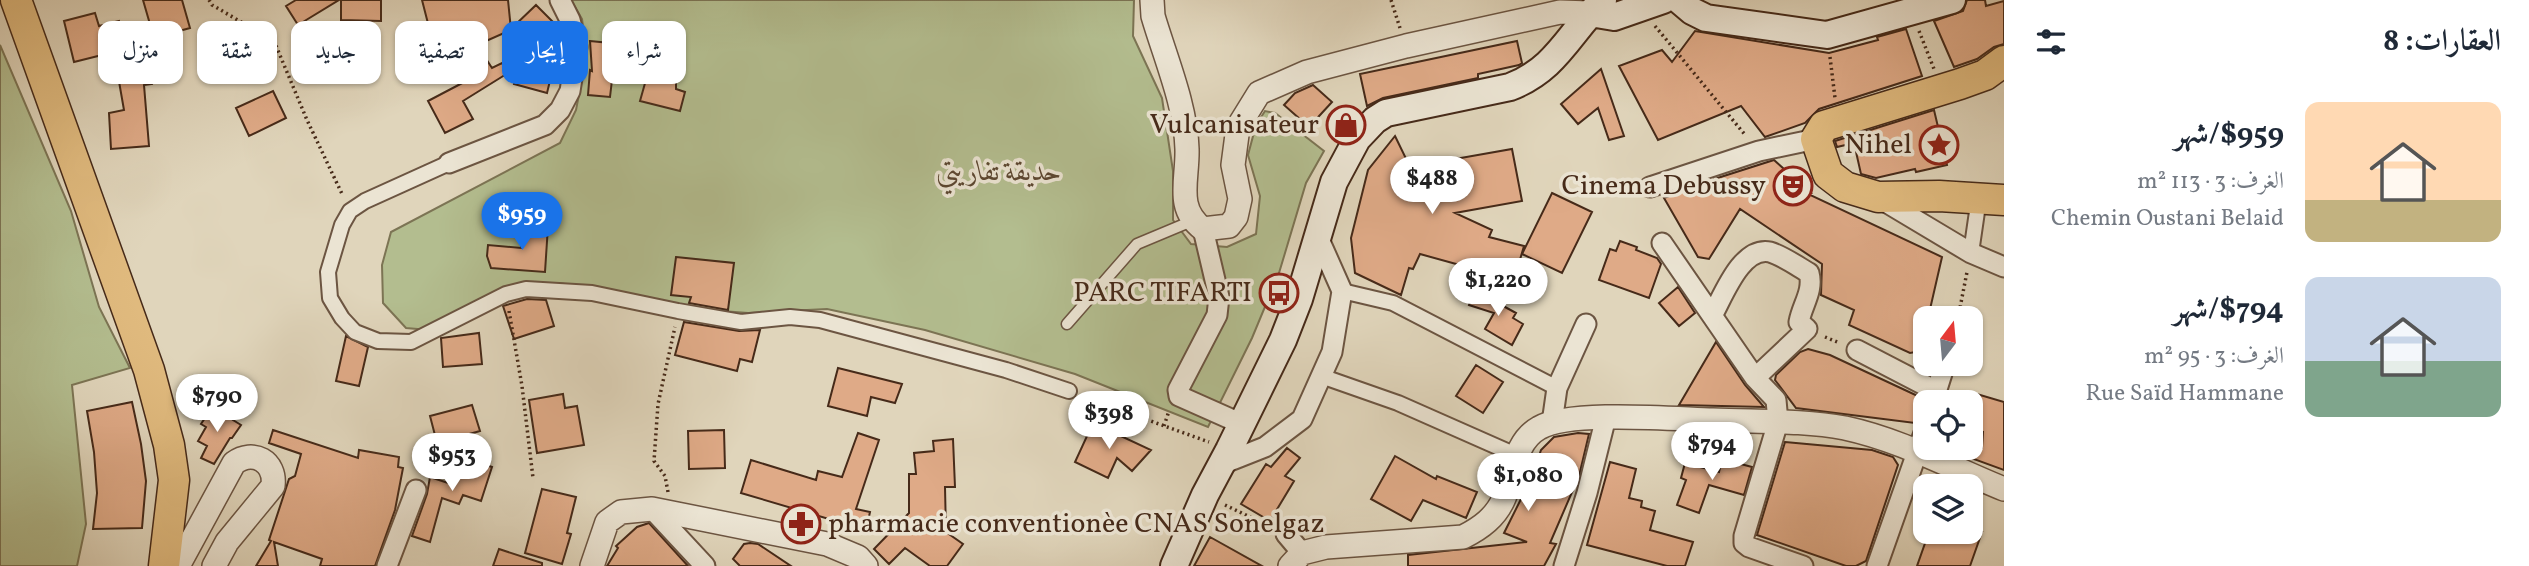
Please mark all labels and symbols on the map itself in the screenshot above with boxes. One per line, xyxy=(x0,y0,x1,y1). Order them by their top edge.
shop icon: Vulcanisateur xyxy=(1325,104,1367,146)
place label: Vulcanisateur xyxy=(1150,106,1319,145)
place icon: Nihel xyxy=(1918,124,1960,166)
place label: Nihel xyxy=(1844,126,1912,165)
park label: حديقة تفاريتي xyxy=(936,153,1062,195)
pin: $488 xyxy=(1391,156,1473,216)
theatre icon: Cinema Debussy xyxy=(1772,165,1814,207)
place label: Cinema Debussy xyxy=(1562,167,1766,206)
pin: $959 xyxy=(481,192,563,252)
pin: $1,220 xyxy=(1441,258,1555,318)
bus stop icon: PARC TIFARTI xyxy=(1258,272,1300,314)
place label: PARC TIFARTI xyxy=(1073,274,1252,313)
north arrow xyxy=(1913,306,1983,376)
pin: $790 xyxy=(176,374,258,434)
pin: $398 xyxy=(1068,392,1150,451)
pin: $794 xyxy=(1671,422,1753,482)
pin: $953 xyxy=(411,434,493,493)
pin: $1,080 xyxy=(1471,454,1585,513)
pharmacy icon: pharmacie conventionèe CNAS Sonelgaz xyxy=(780,503,822,545)
place label: pharmacie conventionèe CNAS Sonelgaz xyxy=(828,505,1324,544)

